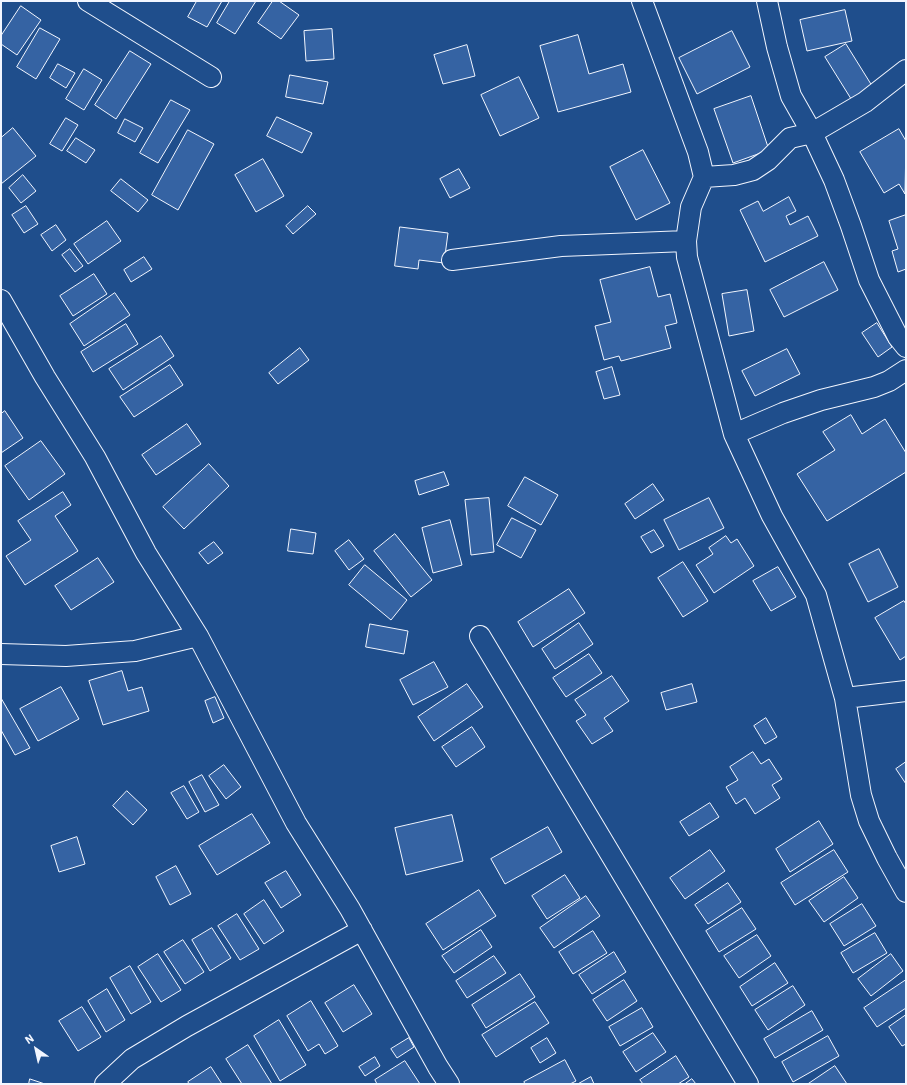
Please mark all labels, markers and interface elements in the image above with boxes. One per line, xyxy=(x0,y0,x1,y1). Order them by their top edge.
north arrow xyxy=(16,1029,56,1069)
text: N xyxy=(22,1031,37,1047)

